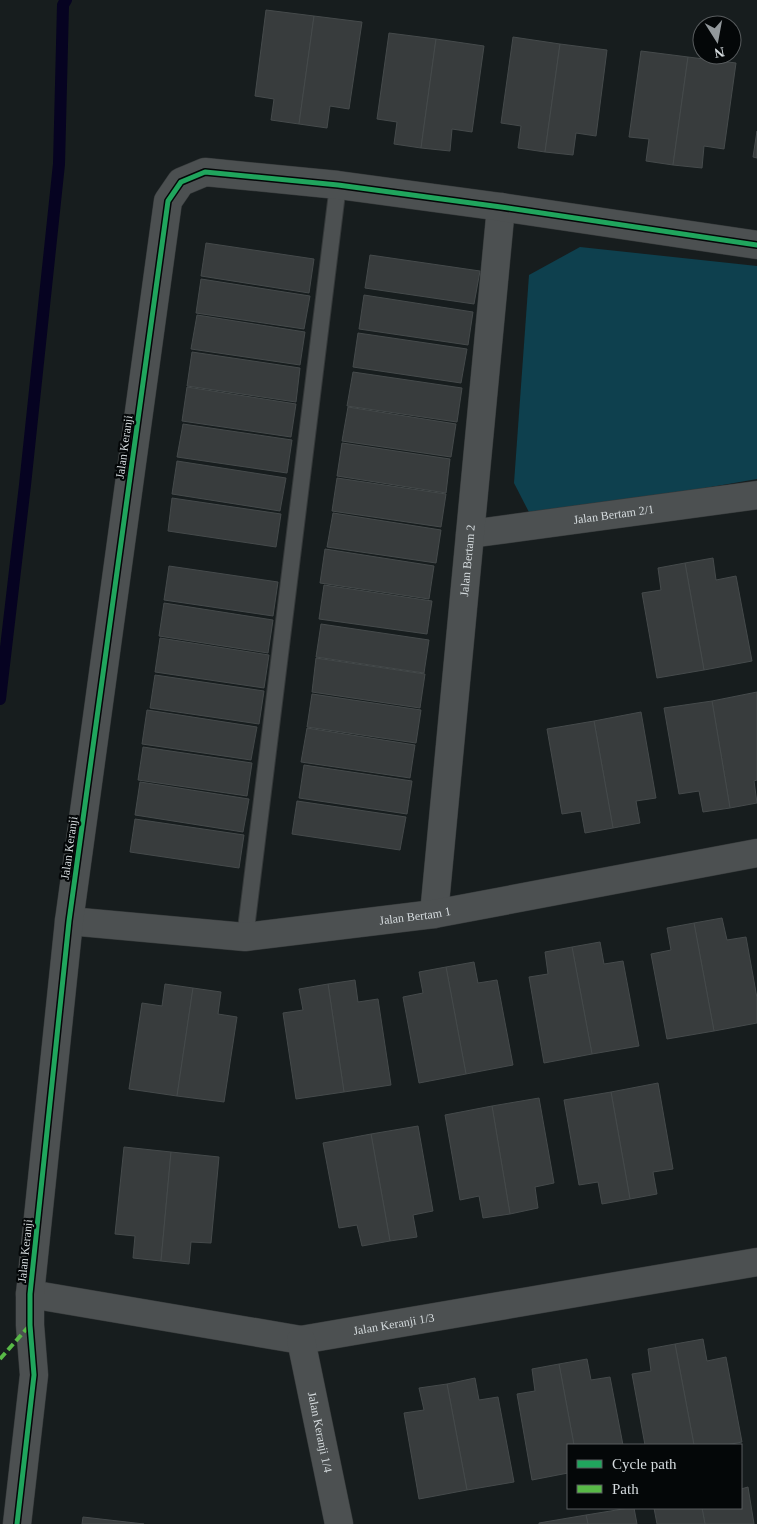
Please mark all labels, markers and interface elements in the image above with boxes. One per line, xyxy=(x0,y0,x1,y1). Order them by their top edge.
north arrow xyxy=(692,15,742,65)
text: N xyxy=(713,44,726,61)
street label: Jalan Keranji xyxy=(113,414,135,479)
street label: Jalan Bertam 2/1 xyxy=(572,502,655,527)
street label: Jalan Bertam 2 xyxy=(457,524,478,597)
street label: Jalan Keranji xyxy=(58,815,80,880)
street label: Jalan Bertam 1 xyxy=(378,904,452,928)
street label: Jalan Keranji xyxy=(15,1218,35,1283)
street label: Jalan Keranji 1/3 xyxy=(352,1310,435,1338)
street label: Jalan Keranji 1/4 xyxy=(305,1390,335,1474)
legend xyxy=(567,1444,742,1509)
text: Cycle path xyxy=(612,1456,677,1472)
text: Path xyxy=(612,1481,639,1497)

